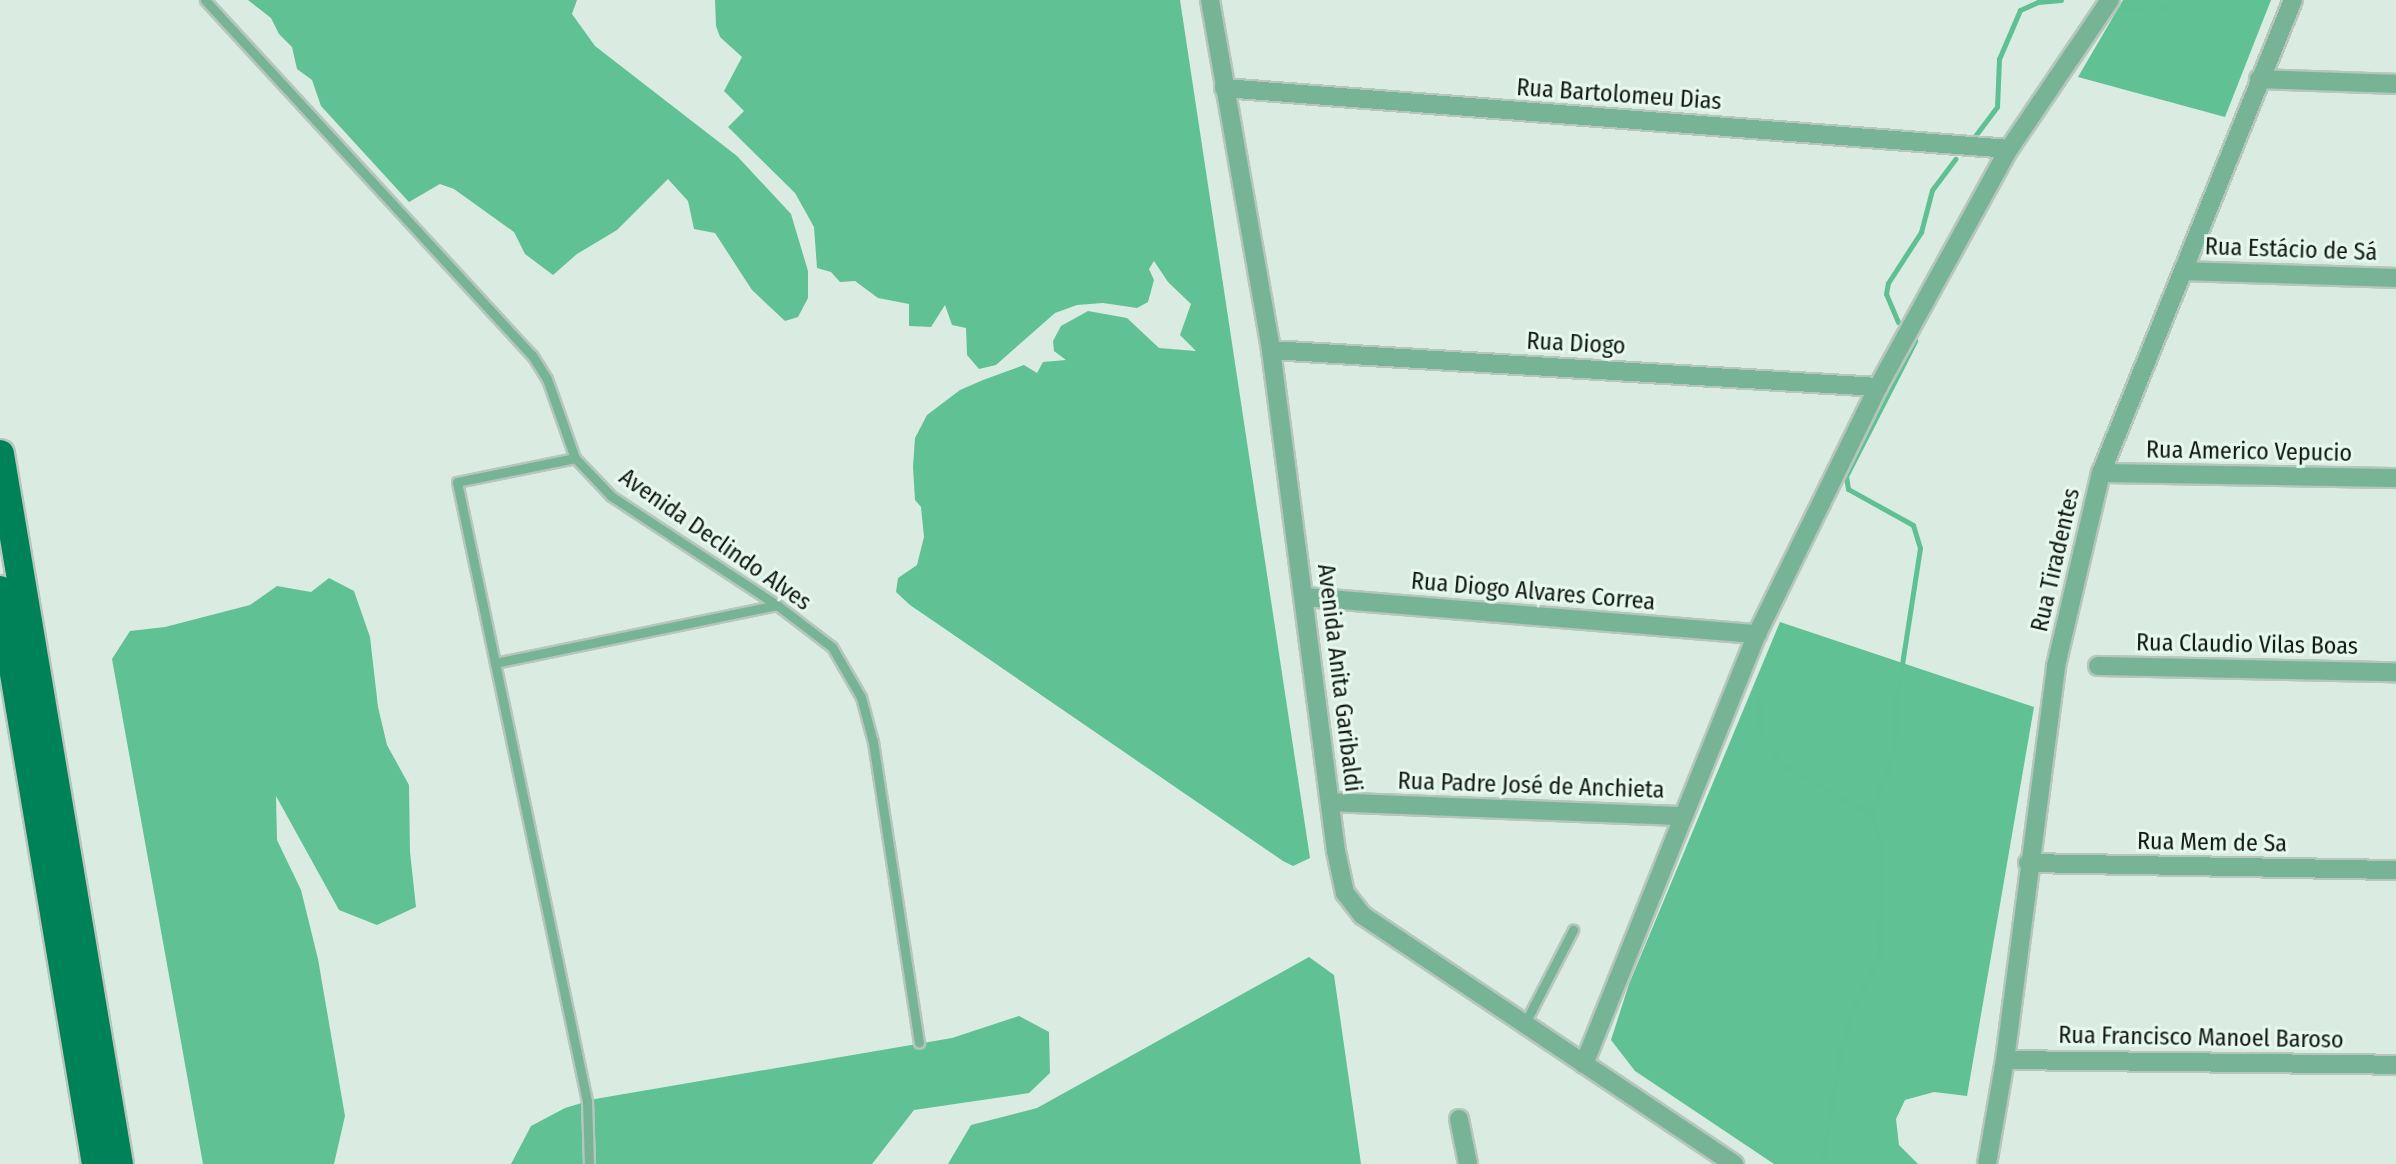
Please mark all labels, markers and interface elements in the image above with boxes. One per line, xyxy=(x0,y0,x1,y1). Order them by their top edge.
street label: Rua Bartolomeu Dias xyxy=(1515,73,1723,117)
street label: Rua Estácio de Sá xyxy=(2204,233,2378,267)
street label: Rua Diogo xyxy=(1526,327,1626,361)
street label: Rua Americo Vepucio xyxy=(2146,436,2352,468)
street label: Avenida Declindo Alves xyxy=(613,463,817,617)
street label: Rua Tiradentes xyxy=(2025,485,2087,635)
street label: Avenida Anita Garibaldi xyxy=(1311,562,1367,794)
street label: Rua Diogo Alvares Correa xyxy=(1410,567,1656,617)
street label: Rua Claudio Vilas Boas xyxy=(2136,629,2358,661)
street label: Rua Padre José de Anchieta xyxy=(1397,767,1665,805)
street label: Rua Mem de Sa xyxy=(2137,827,2287,859)
street label: Rua Francisco Manoel Baroso xyxy=(2058,1021,2344,1055)

